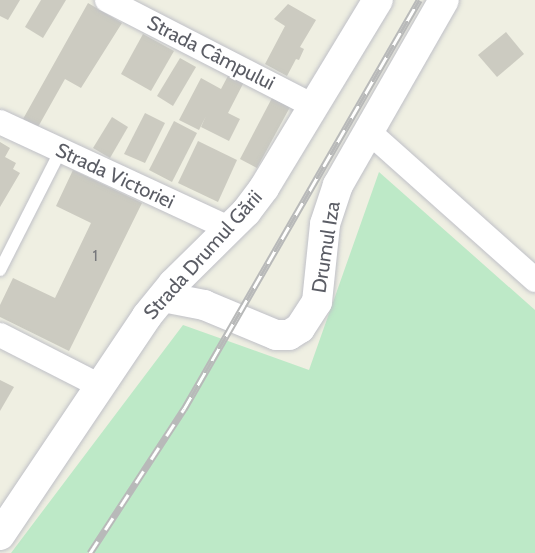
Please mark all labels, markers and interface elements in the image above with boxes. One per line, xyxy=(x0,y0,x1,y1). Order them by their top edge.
street label: Strada Câmpului xyxy=(143,11,279,95)
street label: Strada Victoriei xyxy=(52,138,178,214)
street label: Strada Drumul Gării xyxy=(139,186,267,324)
street label: Drumul Iza xyxy=(307,200,345,294)
house number: 1 xyxy=(92,246,98,266)

